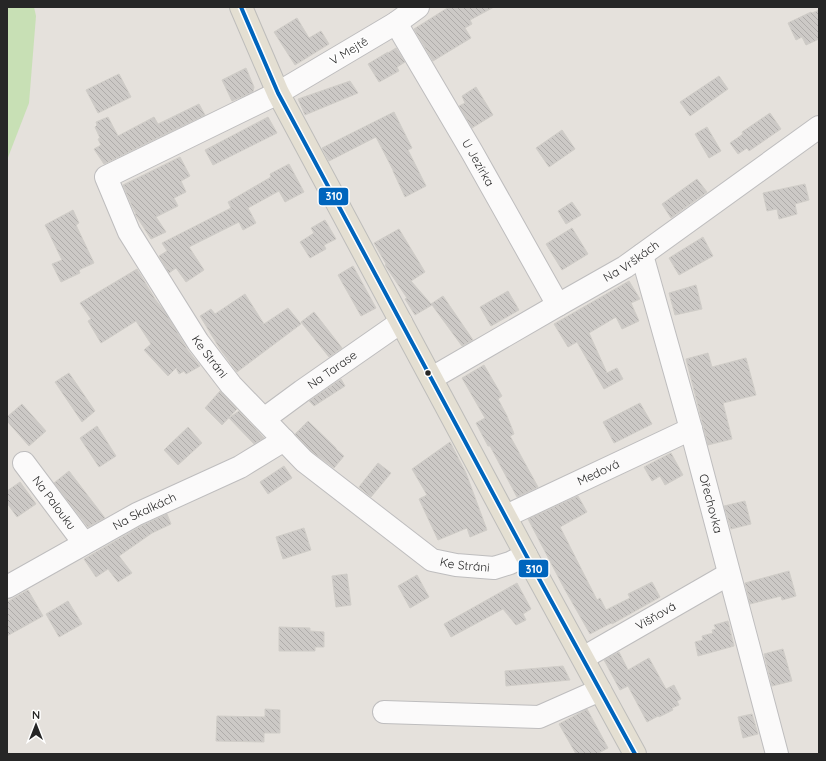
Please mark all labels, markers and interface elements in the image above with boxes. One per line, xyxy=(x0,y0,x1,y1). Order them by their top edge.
street label: V Mejtě xyxy=(327,33,371,68)
street label: U Jezírka xyxy=(459,136,498,189)
line badge: 310 xyxy=(318,187,349,206)
text: 310 xyxy=(326,189,343,203)
street label: Na Vrškách xyxy=(600,237,662,285)
street label: Ke Stráni xyxy=(189,332,231,381)
street label: Na Tarase xyxy=(304,347,360,392)
unlabelled marker xyxy=(423,368,433,378)
street label: Medová xyxy=(575,456,622,488)
street label: Ořechovka xyxy=(696,472,726,535)
street label: Na Palouku xyxy=(29,473,79,533)
street label: Na Skalkách xyxy=(110,489,179,533)
street label: Ke Stráni xyxy=(439,554,490,575)
line badge: 310 xyxy=(518,559,549,578)
text: 310 xyxy=(526,562,543,576)
street label: Višňová xyxy=(633,598,678,633)
north arrow xyxy=(16,705,56,745)
text: N xyxy=(32,708,40,722)

